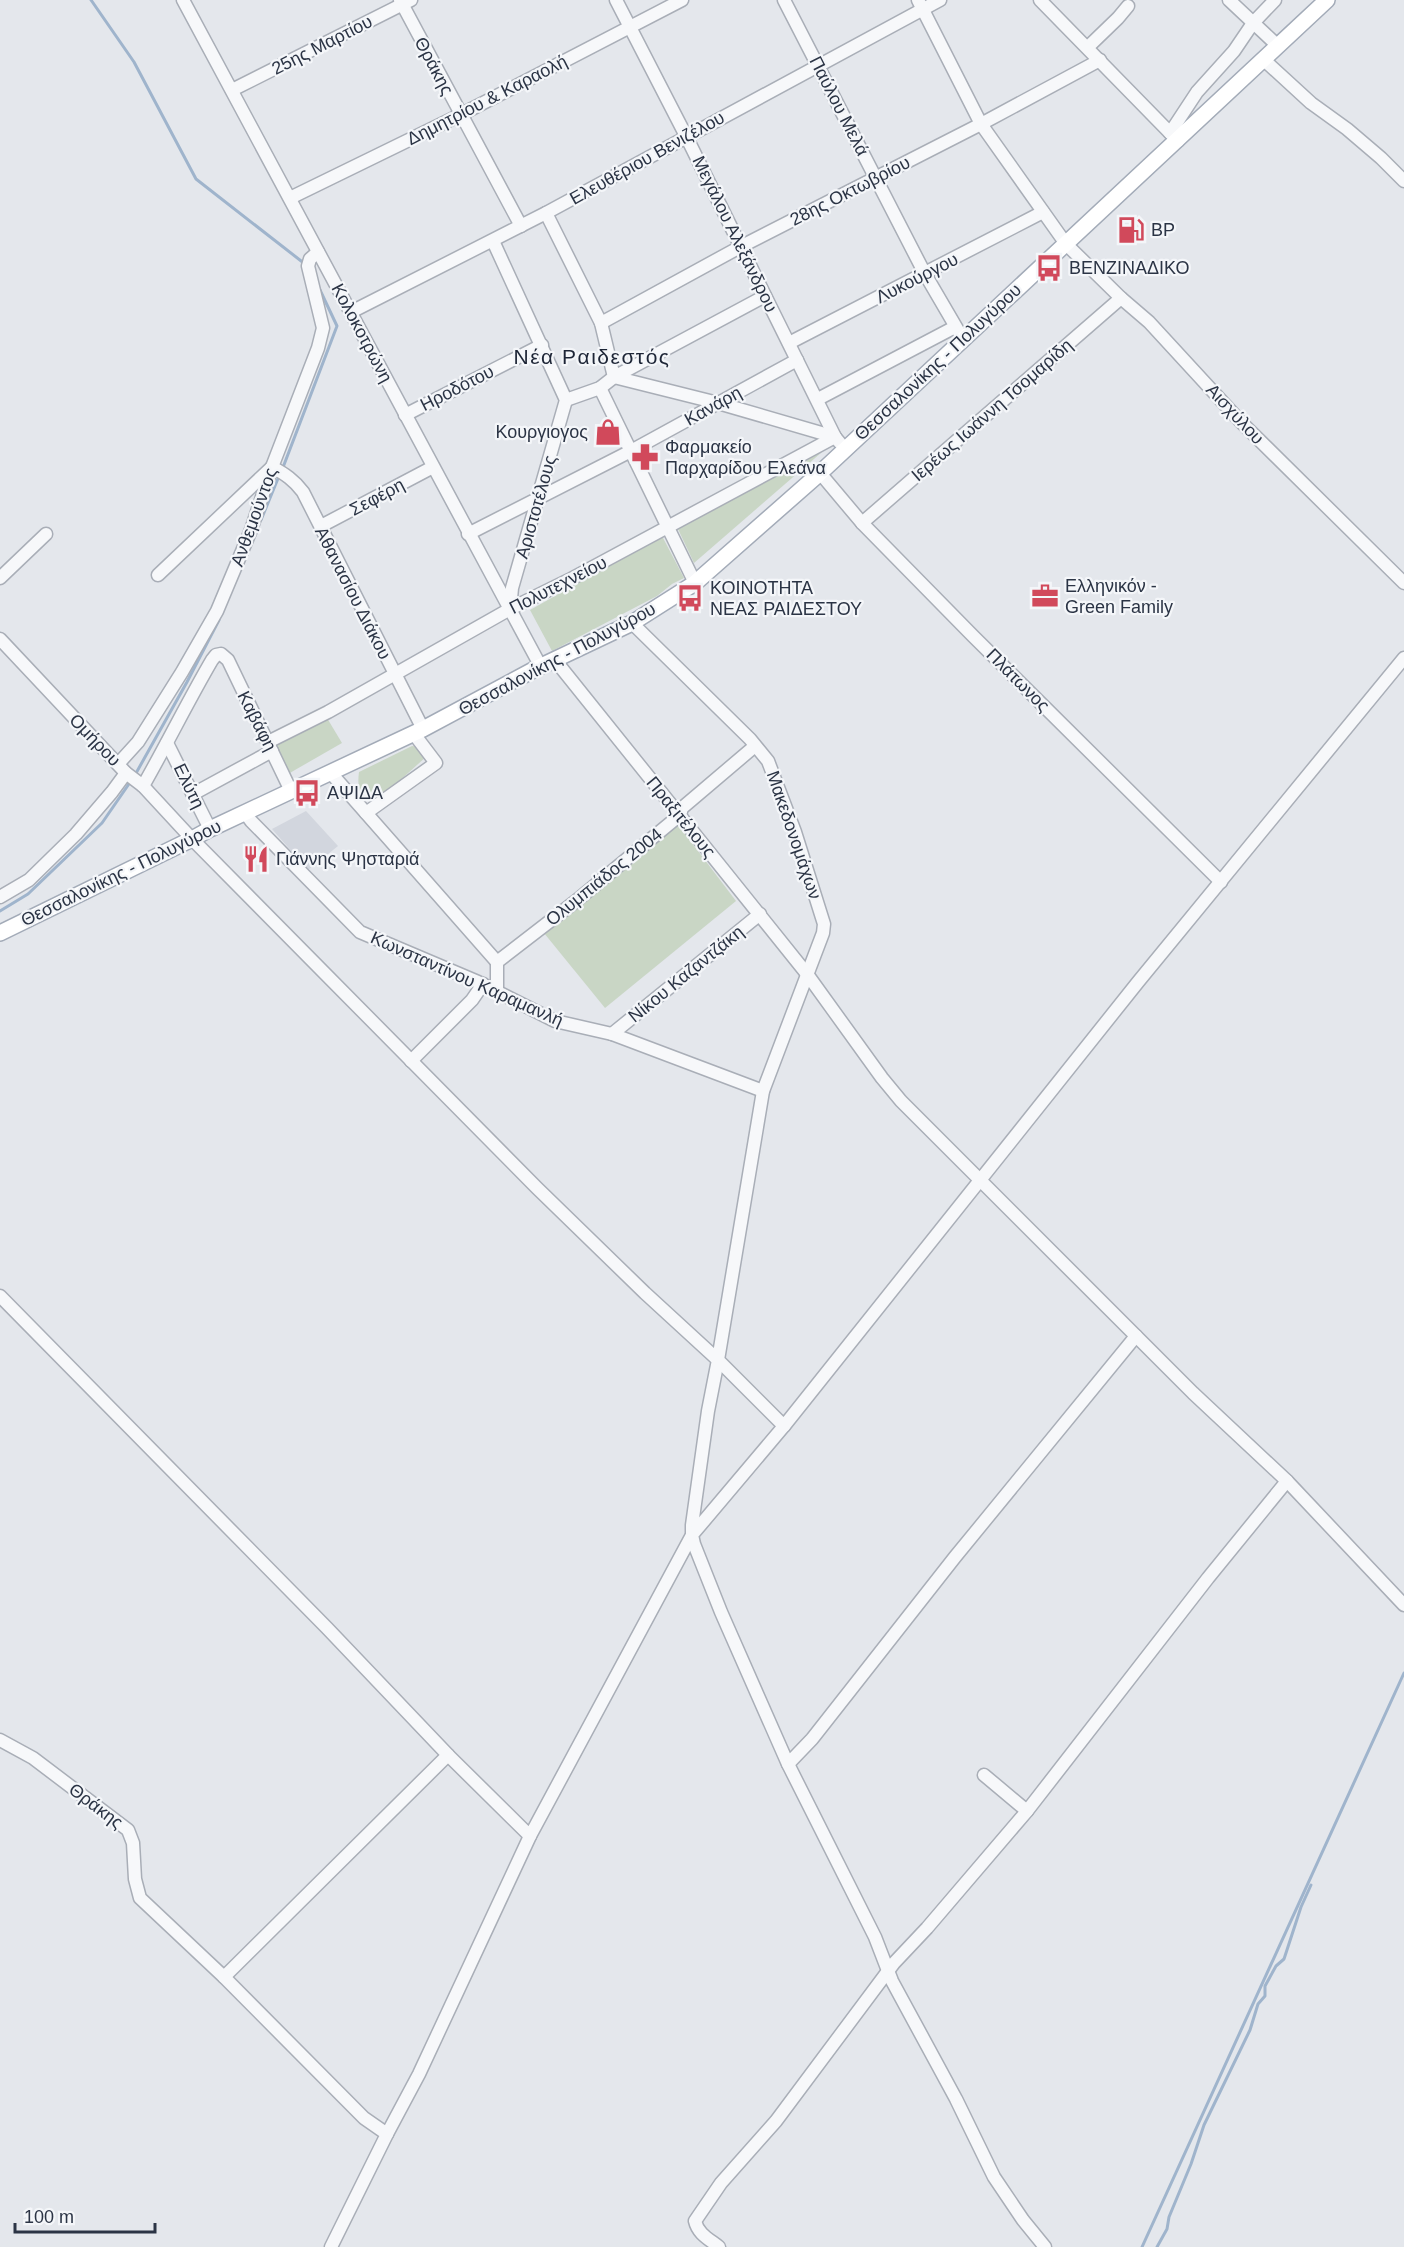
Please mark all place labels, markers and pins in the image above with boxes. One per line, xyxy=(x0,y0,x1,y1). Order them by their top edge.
fuel station icon: BP xyxy=(1116,215,1146,245)
place label: BP xyxy=(1151,220,1175,240)
bus stop icon: ΒΕΝΖΙΝΑΔΙΚΟ xyxy=(1034,253,1064,283)
place label: ΒΕΝΖΙΝΑΔΙΚΟ xyxy=(1069,258,1190,278)
shop icon: Κουργιογος xyxy=(593,417,623,447)
place label: Κουργιογος xyxy=(495,422,588,442)
place label: Φαρμακείο Παρχαρίδου Ελεάνα xyxy=(665,437,826,478)
pharmacy icon: Φαρμακείο Παρχαρίδου Ελεάνα xyxy=(630,442,660,472)
place label: Ελληνικόν - Green Family xyxy=(1065,576,1173,617)
place label: ΚΟΙΝΟΤΗΤΑ ΝΕΑΣ ΡΑΙΔΕΣΤΟΥ xyxy=(710,578,862,619)
office icon: Ελληνικόν - Green Family xyxy=(1030,581,1060,611)
bus stop icon: ΚΟΙΝΟΤΗΤΑ ΝΕΑΣ ΡΑΙΔΕΣΤΟΥ xyxy=(675,583,705,613)
bus stop icon: ΑΨΙΔΑ xyxy=(292,778,322,808)
place label: ΑΨΙΔΑ xyxy=(327,783,383,803)
restaurant icon: Γιάννης Ψησταριά xyxy=(241,844,271,874)
place label: Γιάννης Ψησταριά xyxy=(276,849,419,869)

